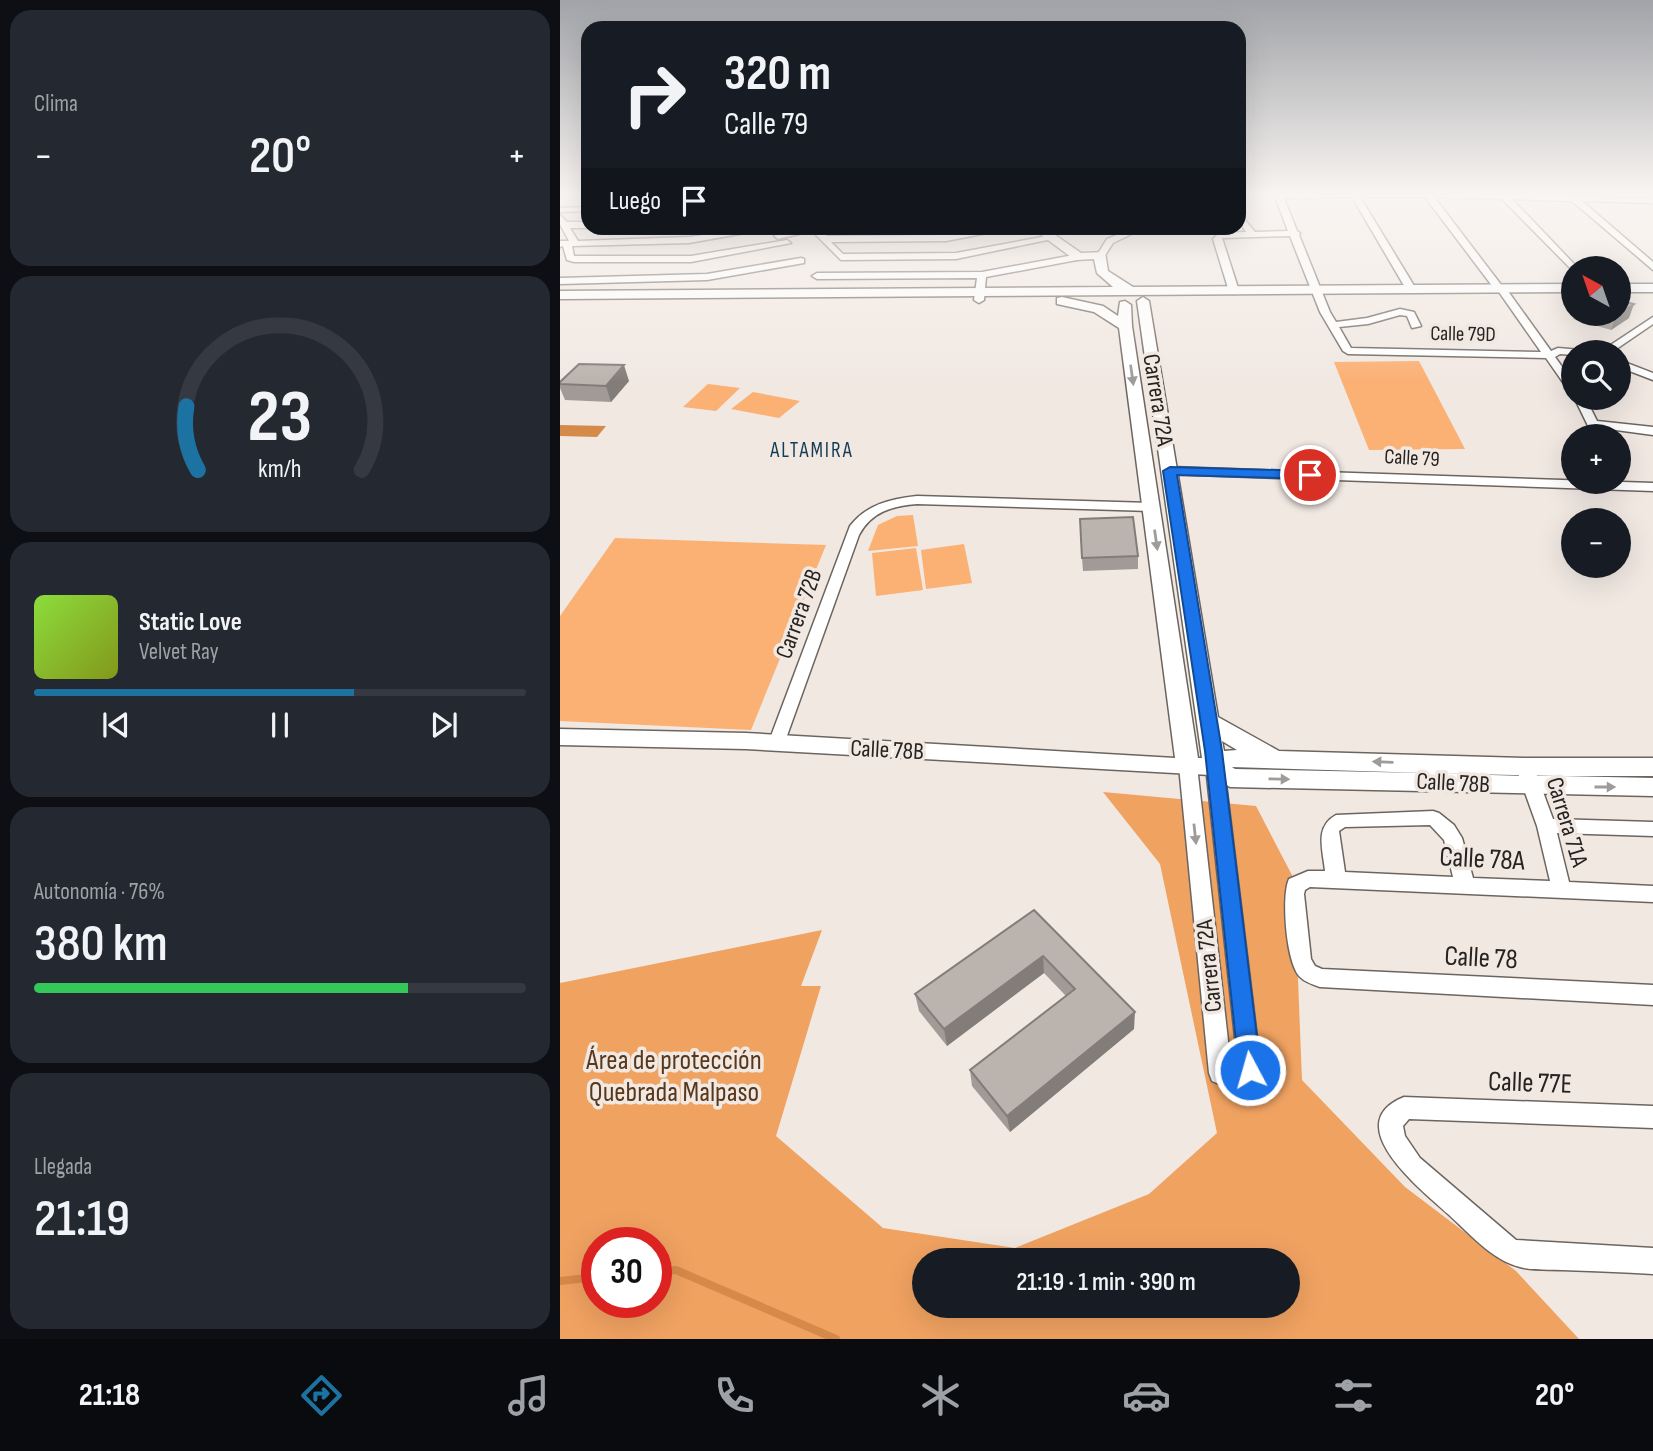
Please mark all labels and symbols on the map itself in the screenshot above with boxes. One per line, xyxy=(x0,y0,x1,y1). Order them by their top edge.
north arrow xyxy=(1561,256,1631,326)
street label: Calle 79D xyxy=(1430,321,1496,347)
street label: Carrera 72A xyxy=(1136,352,1180,449)
one-way arrow xyxy=(1126,364,1137,386)
district label: ALTAMIRA xyxy=(769,438,854,463)
street label: Calle 79 xyxy=(1384,444,1440,472)
pin xyxy=(1280,445,1340,505)
one-way arrow xyxy=(1151,529,1162,551)
street label: Carrera 72B xyxy=(769,565,829,663)
street label: Calle 78B xyxy=(850,734,924,766)
one-way arrow xyxy=(1372,757,1394,768)
street label: Calle 78B xyxy=(1416,767,1490,799)
one-way arrow xyxy=(1269,773,1291,785)
street label: Carrera 71A xyxy=(1540,774,1594,871)
one-way arrow xyxy=(1594,781,1616,793)
one-way arrow xyxy=(1190,823,1201,845)
street label: Calle 78A xyxy=(1439,840,1526,878)
street label: Carrera 72A xyxy=(1190,918,1228,1014)
street label: Calle 78 xyxy=(1443,940,1519,976)
position arrow xyxy=(1213,1033,1287,1107)
park label: Área de protección Quebrada Malpaso xyxy=(585,1044,762,1109)
street label: Calle 77E xyxy=(1487,1065,1573,1101)
speed limit sign: 30 xyxy=(581,1227,672,1318)

